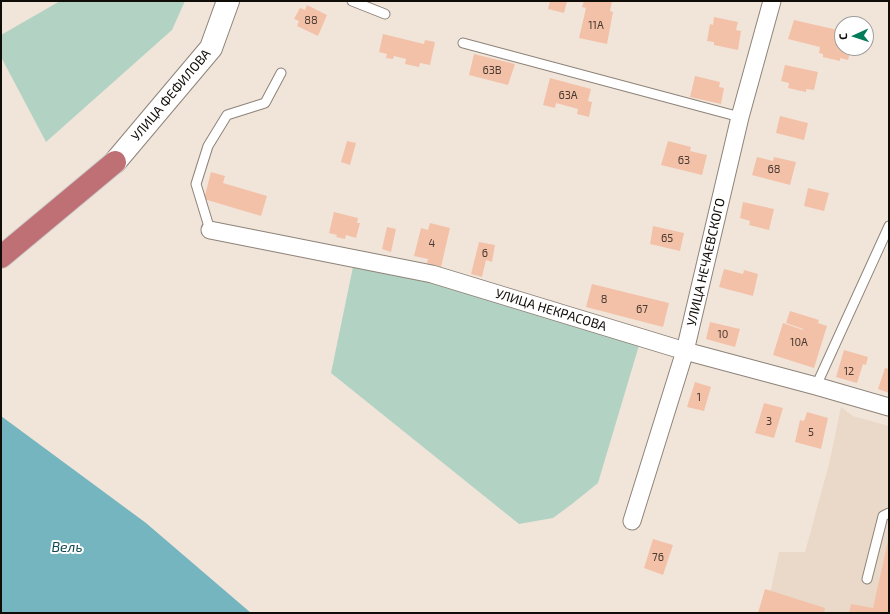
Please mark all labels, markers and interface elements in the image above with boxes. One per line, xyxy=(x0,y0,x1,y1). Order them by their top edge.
house number: 88 xyxy=(304,13,318,27)
north arrow xyxy=(834,16,874,56)
house number: 11А xyxy=(588,18,604,32)
text: С xyxy=(836,33,849,40)
street label: УЛИЦА ФЕФИЛОВА xyxy=(128,46,214,144)
house number: 63В xyxy=(482,63,502,77)
house number: 63А xyxy=(558,88,578,102)
house number: 63 xyxy=(678,153,690,167)
house number: 68 xyxy=(768,162,780,176)
street label: УЛИЦА НЕЧАЕВСКОГО xyxy=(684,197,728,327)
house number: 65 xyxy=(661,231,673,245)
house number: 4 xyxy=(429,236,435,250)
house number: 6 xyxy=(482,246,488,260)
street label: УЛИЦА НЕКРАСОВА xyxy=(493,286,609,334)
house number: 8 xyxy=(601,292,607,306)
house number: 67 xyxy=(636,302,648,316)
house number: 10 xyxy=(717,327,729,341)
house number: 10А xyxy=(790,335,808,349)
house number: 12 xyxy=(844,364,854,378)
house number: 1 xyxy=(697,390,701,404)
house number: 3 xyxy=(766,414,772,428)
house number: 5 xyxy=(808,425,814,439)
water label: Вель xyxy=(51,539,83,555)
house number: 76 xyxy=(652,550,664,564)

